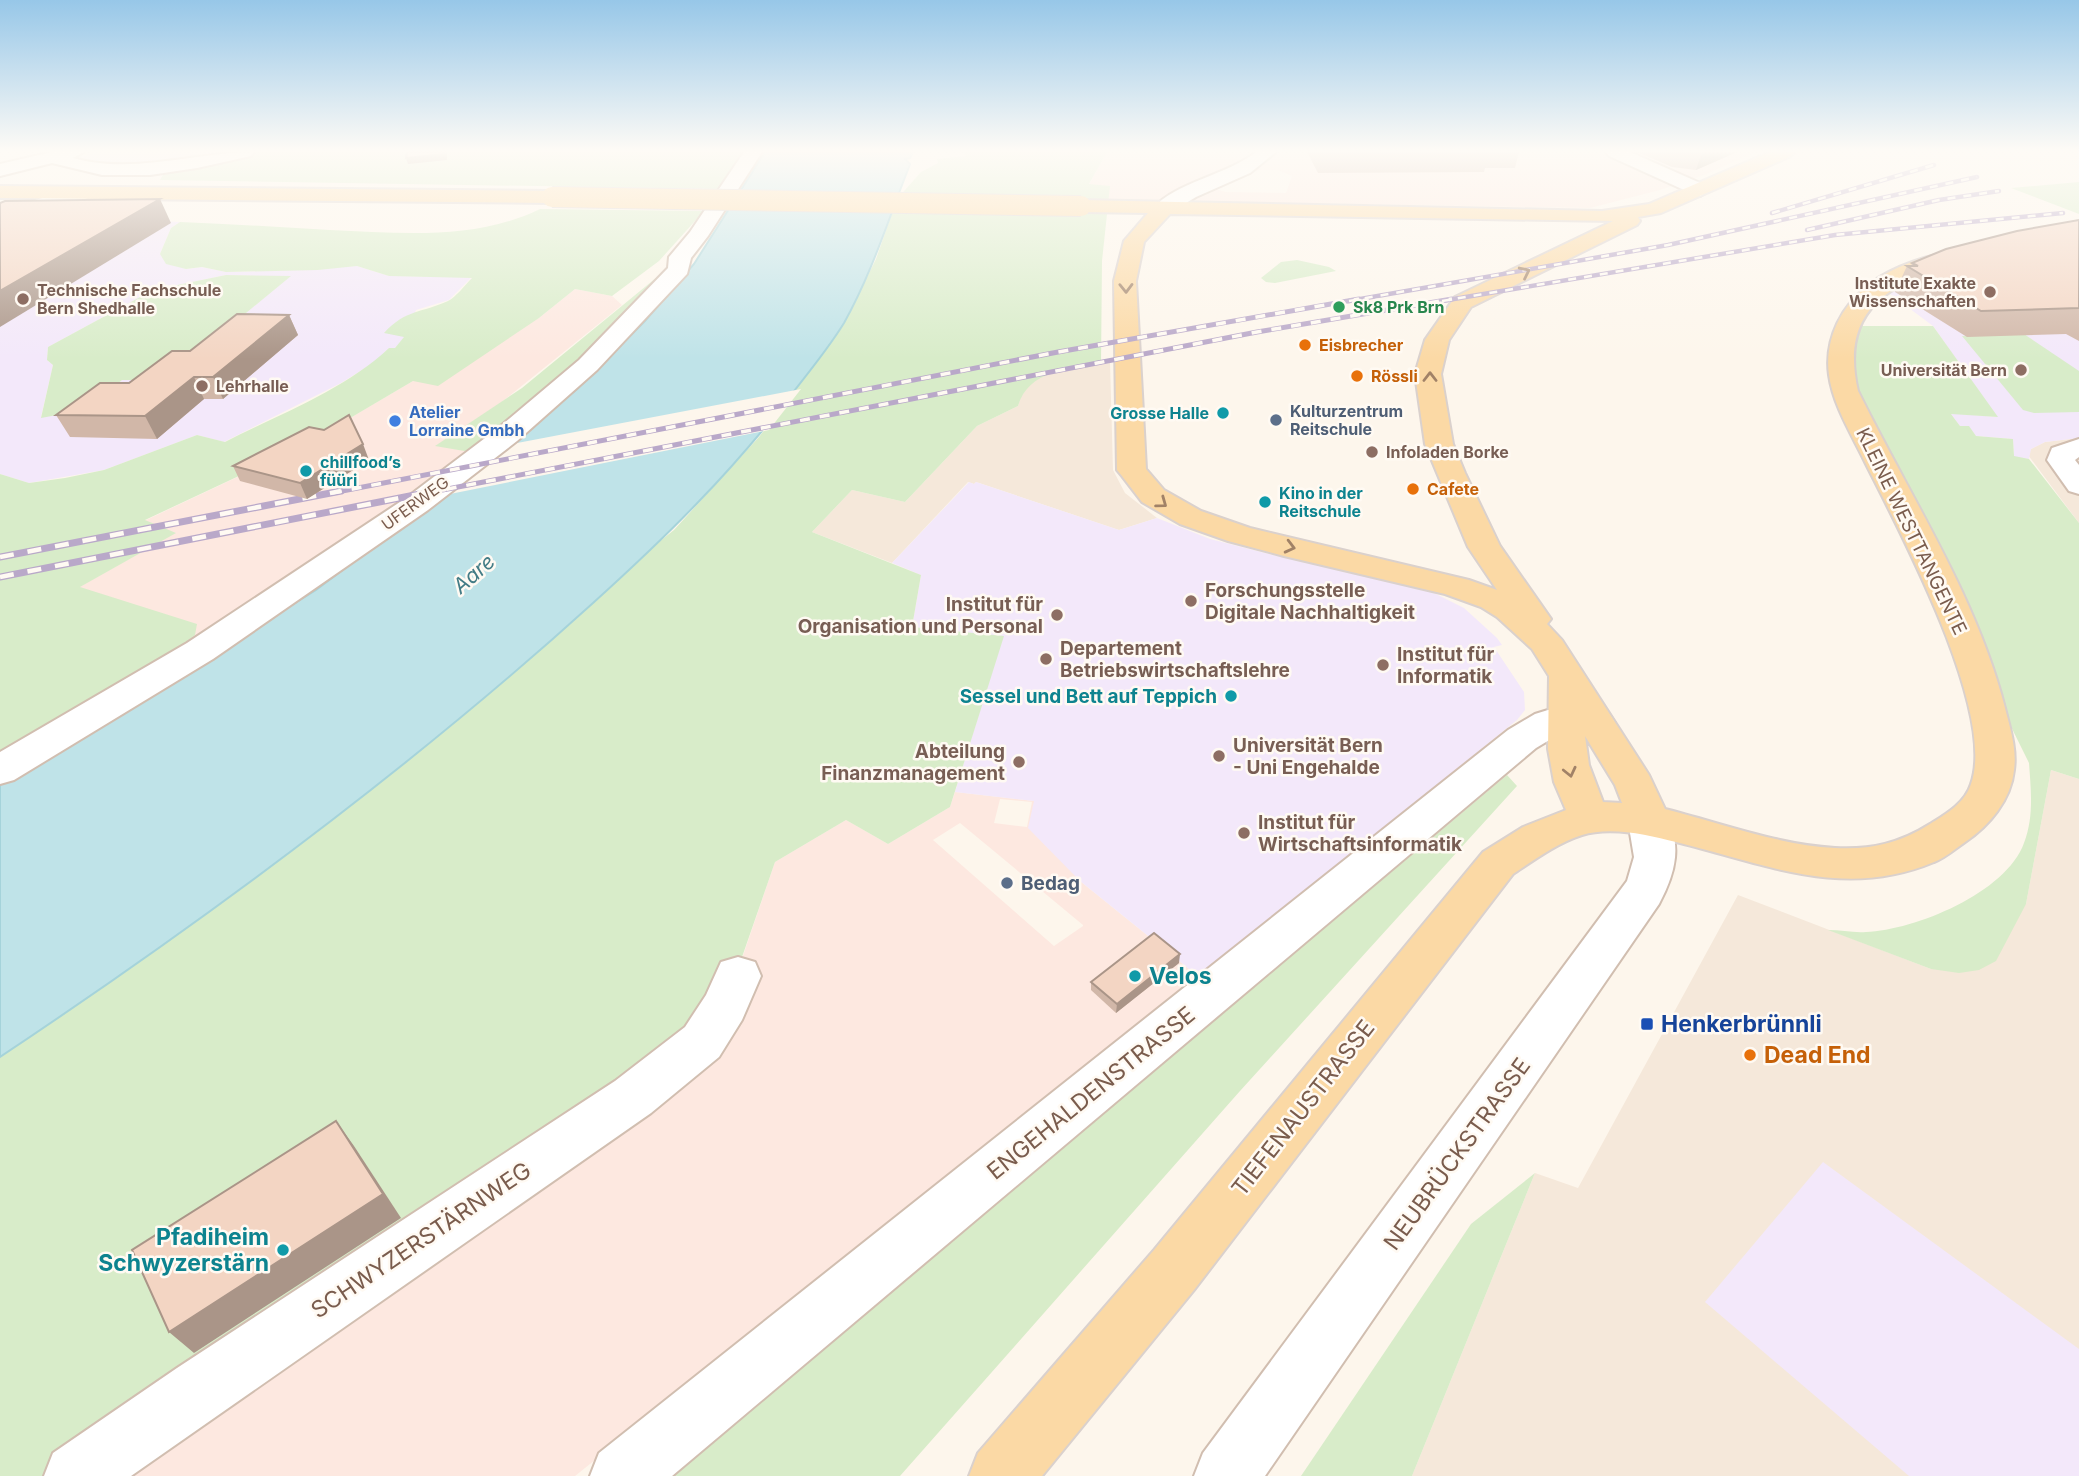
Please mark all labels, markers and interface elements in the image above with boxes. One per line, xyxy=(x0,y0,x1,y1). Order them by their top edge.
one-way arrow xyxy=(1518,266,1530,280)
place label: Institute Exakte Wissenschaften xyxy=(1849,273,1976,311)
place label: Technische Fachschule Bern Shedhalle xyxy=(37,280,221,318)
one-way arrow xyxy=(1119,283,1134,294)
marker: Institute Exakte Wissenschaften xyxy=(1982,284,1998,300)
marker: Technische Fachschule Bern Shedhalle xyxy=(15,291,31,307)
place label: Sk8 Prk Brn xyxy=(1353,297,1444,317)
marker: Sk8 Prk Brn xyxy=(1331,299,1347,315)
place label: Eisbrecher xyxy=(1319,335,1404,355)
marker: Eisbrecher xyxy=(1297,337,1313,353)
place label: Universität Bern xyxy=(1881,360,2007,380)
marker: Universität Bern xyxy=(2013,362,2029,378)
place label: Rössli xyxy=(1371,366,1418,386)
marker: Rössli xyxy=(1349,368,1365,384)
one-way arrow xyxy=(1422,371,1438,382)
place label: Lehrhalle xyxy=(216,376,289,396)
marker: Lehrhalle xyxy=(194,378,210,394)
place label: Kulturzentrum Reitschule xyxy=(1290,401,1403,439)
place label: Atelier Lorraine Gmbh xyxy=(409,402,524,440)
place label: Grosse Halle xyxy=(1110,403,1209,423)
marker: Grosse Halle xyxy=(1215,405,1231,421)
marker: Kulturzentrum Reitschule xyxy=(1268,412,1284,428)
marker: Atelier Lorraine Gmbh xyxy=(387,413,403,429)
street label: KLEINE WESTTANGENTE xyxy=(1851,424,1972,638)
place label: Infoladen Borke xyxy=(1386,442,1509,462)
marker: Infoladen Borke xyxy=(1364,444,1380,460)
place label: chillfood’s füüri xyxy=(320,452,401,490)
marker: chillfood’s füüri xyxy=(298,463,314,479)
street label: UFERWEG xyxy=(377,472,453,534)
place label: Cafete xyxy=(1427,479,1479,499)
marker: Cafete xyxy=(1405,481,1421,497)
place label: Kino in der Reitschule xyxy=(1279,483,1363,521)
marker: Kino in der Reitschule xyxy=(1257,494,1273,510)
one-way arrow xyxy=(1154,495,1167,507)
one-way arrow xyxy=(1284,539,1296,553)
water label: Aare xyxy=(447,549,500,599)
place label: Forschungsstelle Digitale Nachhaltigkeit xyxy=(1205,579,1415,624)
place label: Institut für Organisation und Personal xyxy=(798,593,1043,638)
marker: Forschungsstelle Digitale Nachhaltigkeit xyxy=(1183,593,1199,609)
marker: Institut für Organisation und Personal xyxy=(1049,607,1065,623)
place label: Departement Betriebswirtschaftslehre xyxy=(1060,637,1290,682)
place label: Institut für Informatik xyxy=(1397,643,1495,688)
marker: Departement Betriebswirtschaftslehre xyxy=(1038,651,1054,667)
marker: Institut für Informatik xyxy=(1375,657,1391,673)
place label: Sessel und Bett auf Teppich xyxy=(960,685,1217,708)
marker: Sessel und Bett auf Teppich xyxy=(1223,688,1239,704)
place label: Universität Bern - Uni Engehalde xyxy=(1233,734,1383,779)
place label: Abteilung Finanzmanagement xyxy=(821,740,1005,785)
marker: Universität Bern - Uni Engehalde xyxy=(1211,748,1227,764)
marker: Abteilung Finanzmanagement xyxy=(1011,754,1027,770)
one-way arrow xyxy=(1562,766,1577,778)
place label: Institut für Wirtschaftsinformatik xyxy=(1258,811,1462,856)
marker: Institut für Wirtschaftsinformatik xyxy=(1236,825,1252,841)
place label: Bedag xyxy=(1021,872,1080,895)
marker: Bedag xyxy=(999,875,1015,891)
place label: Velos xyxy=(1149,962,1212,990)
marker: Velos xyxy=(1127,968,1143,984)
street label: ENGEHALDENSTRASSE xyxy=(981,1000,1201,1186)
place label: Henkerbrünnli xyxy=(1661,1010,1822,1038)
street label: TIEFENAUSTRASSE xyxy=(1226,1014,1380,1202)
marker: Henkerbrünnli xyxy=(1639,1016,1655,1032)
place label: Dead End xyxy=(1764,1041,1871,1069)
marker: Dead End xyxy=(1742,1047,1758,1063)
street label: NEUBRÜCKSTRASSE xyxy=(1378,1052,1536,1256)
street label: SCHWYZERSTÄRNWEG xyxy=(306,1156,536,1324)
place label: Pfadiheim Schwyzerstärn xyxy=(98,1223,269,1277)
marker: Pfadiheim Schwyzerstärn xyxy=(275,1242,291,1258)

